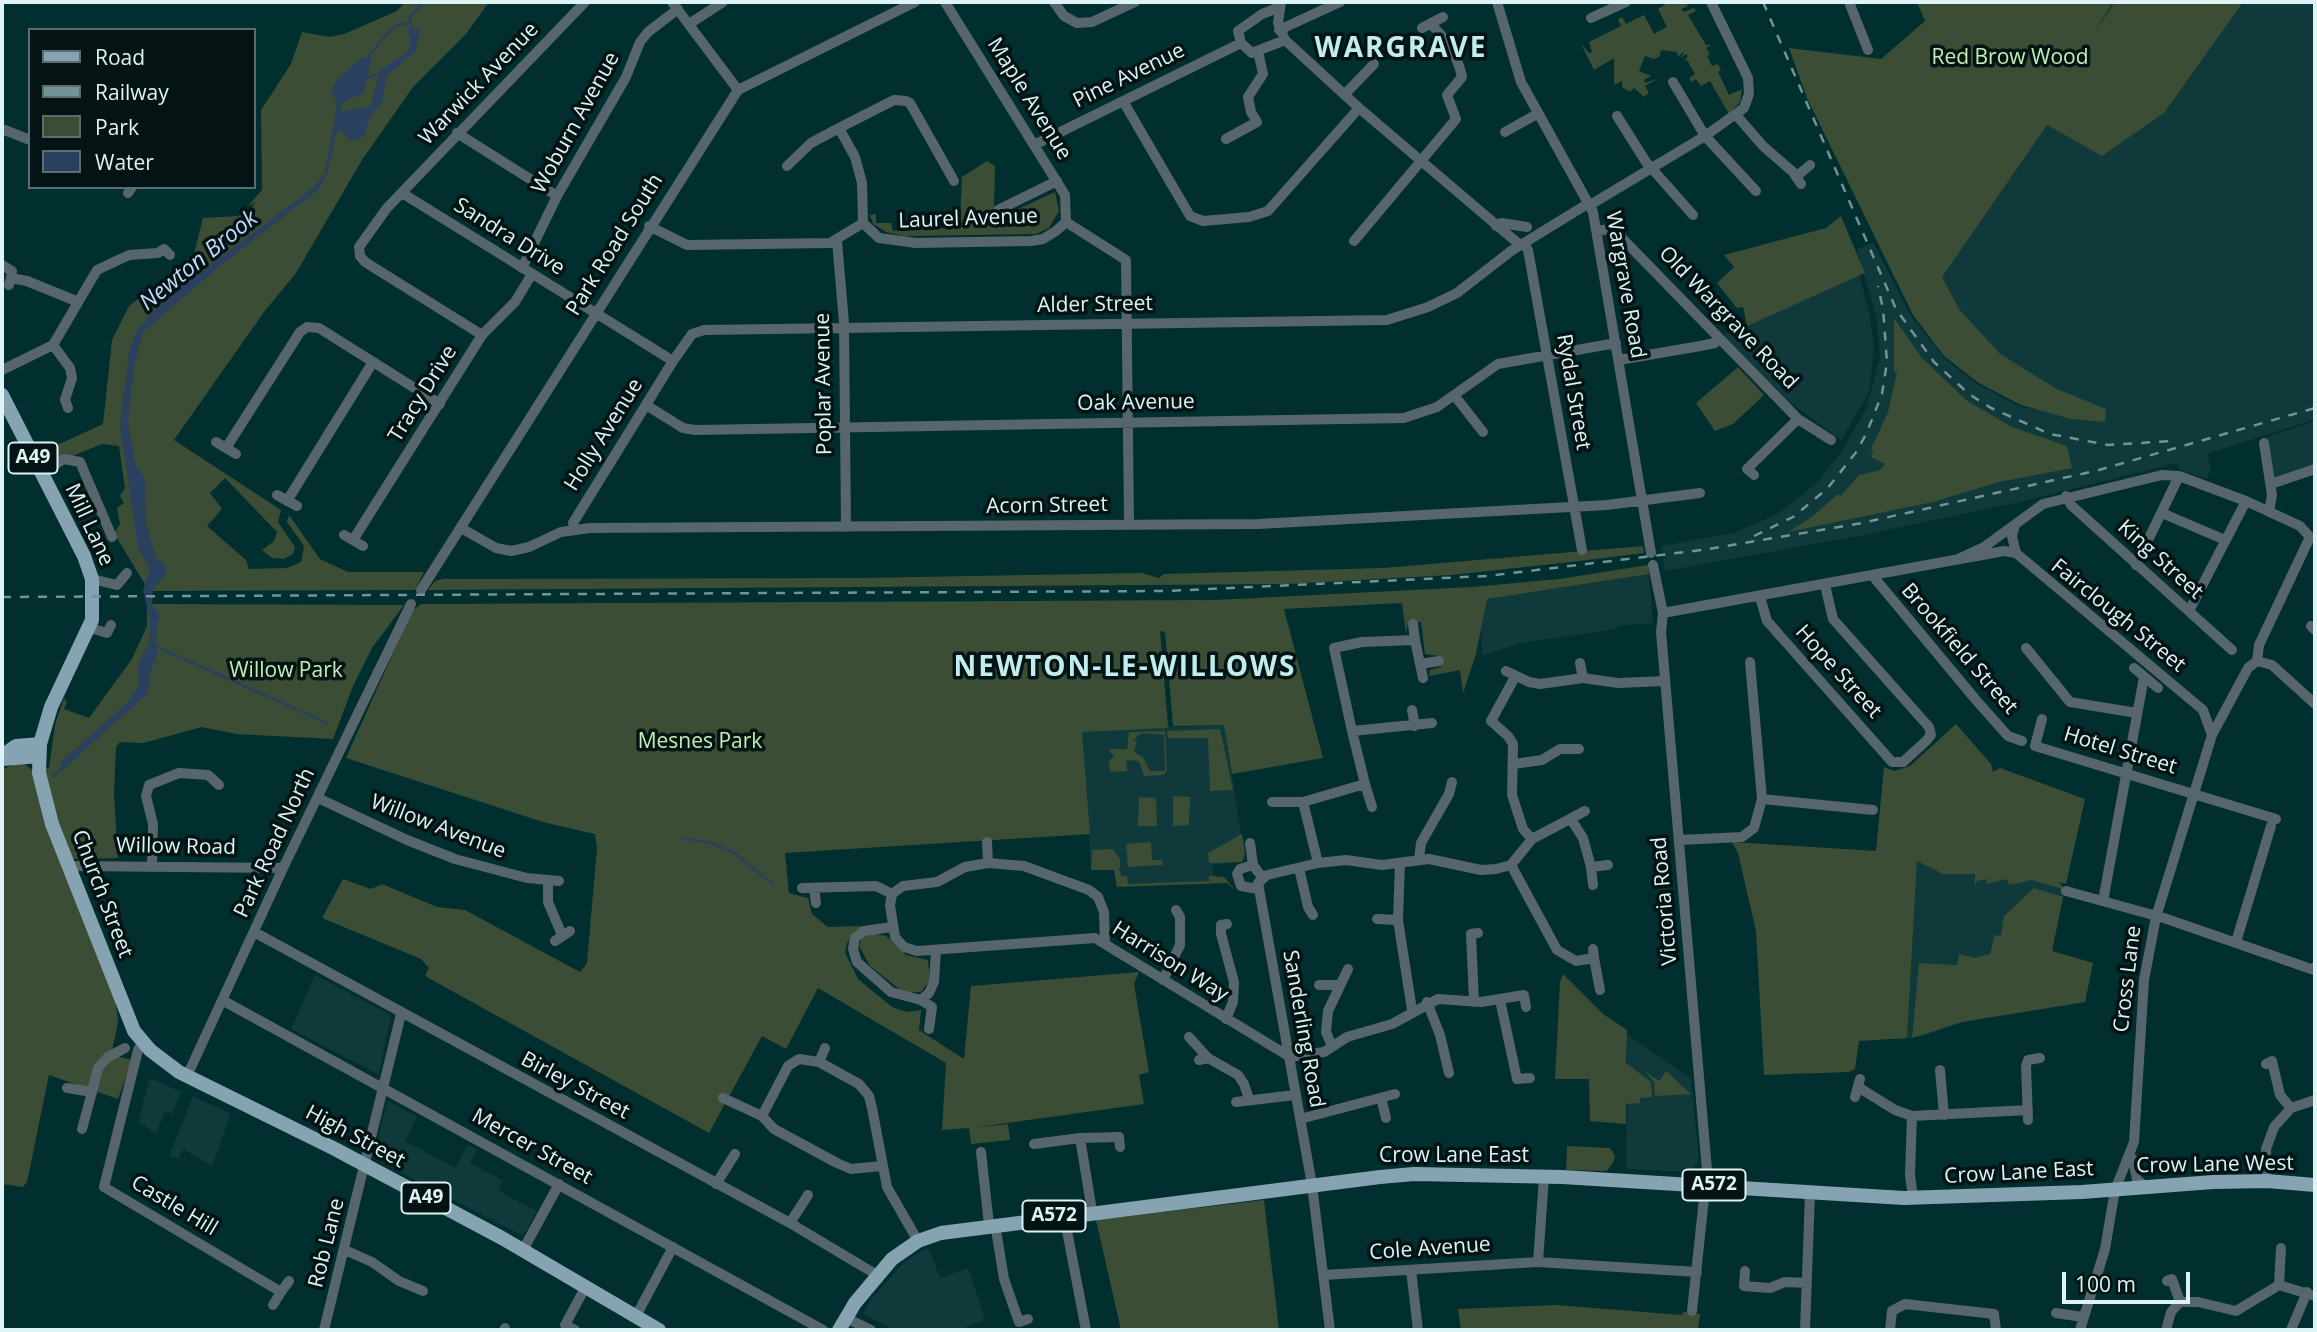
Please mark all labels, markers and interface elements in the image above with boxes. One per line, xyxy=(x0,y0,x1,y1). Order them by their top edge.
street label: Warwick Avenue xyxy=(414,17,544,151)
legend xyxy=(28,28,256,189)
district label: WARGRAVE xyxy=(1316,32,1486,66)
street label: Maple Avenue xyxy=(981,33,1077,165)
street label: Pine Avenue xyxy=(1069,38,1189,114)
text: Road xyxy=(95,43,145,71)
park label: Red Brow Wood xyxy=(1931,45,2089,71)
street label: Woburn Avenue xyxy=(527,48,625,198)
text: Railway xyxy=(95,78,169,106)
text: Park xyxy=(95,113,139,141)
text: Water xyxy=(95,148,154,176)
street label: Park Road South xyxy=(561,169,669,321)
street label: Sandra Drive xyxy=(449,193,569,281)
street label: Laurel Avenue xyxy=(898,204,1038,234)
water label: Newton Brook xyxy=(134,205,264,317)
street label: Wargrave Road xyxy=(1600,209,1650,361)
street label: Old Wargrave Road xyxy=(1653,241,1803,395)
street label: Alder Street xyxy=(1037,291,1153,319)
street label: Poplar Avenue xyxy=(810,313,838,455)
street label: Rydal Street xyxy=(1550,332,1596,452)
street label: Tracy Drive xyxy=(383,341,463,447)
street label: Holly Avenue xyxy=(559,374,649,496)
street label: Oak Avenue xyxy=(1077,389,1195,417)
road number: A49 xyxy=(8,442,58,474)
street label: Mill Lane xyxy=(59,480,119,570)
street label: Acorn Street xyxy=(986,492,1108,520)
street label: King Street xyxy=(2112,515,2208,605)
street label: Fairclough Street xyxy=(2046,554,2190,678)
street label: Brookfield Street xyxy=(1895,579,2023,719)
street label: Hope Street xyxy=(1790,620,1886,724)
district label: NEWTON-LE-WILLOWS xyxy=(956,651,1294,685)
park label: Willow Park xyxy=(229,658,343,684)
street label: Hotel Street xyxy=(2060,722,2180,780)
park label: Mesnes Park xyxy=(638,729,762,755)
street label: Park Road North xyxy=(229,764,321,922)
street label: Willow Avenue xyxy=(367,790,509,864)
street label: Church Street xyxy=(66,827,138,961)
street label: Willow Road xyxy=(116,833,236,861)
street label: Victoria Road xyxy=(1647,836,1683,966)
street label: Harrison Way xyxy=(1107,916,1233,1008)
street label: Cross Lane xyxy=(2109,924,2147,1034)
street label: Sanderling Road xyxy=(1277,948,1329,1110)
street label: Birley Street xyxy=(516,1047,634,1125)
street label: High Street xyxy=(301,1100,409,1174)
street label: Mercer Street xyxy=(467,1104,597,1190)
street label: Crow Lane East xyxy=(1379,1143,1529,1169)
street label: Crow Lane West xyxy=(2136,1151,2294,1179)
street label: Crow Lane East xyxy=(1944,1156,2094,1190)
street label: Castle Hill xyxy=(126,1170,222,1242)
road number: A572 xyxy=(1682,1170,1746,1200)
road number: A49 xyxy=(402,1182,450,1214)
street label: Rob Lane xyxy=(304,1196,350,1290)
road number: A572 xyxy=(1023,1200,1086,1232)
street label: Cole Avenue xyxy=(1369,1232,1491,1266)
scale bar xyxy=(2065,1258,2193,1302)
text: 100 m xyxy=(2075,1270,2136,1298)

